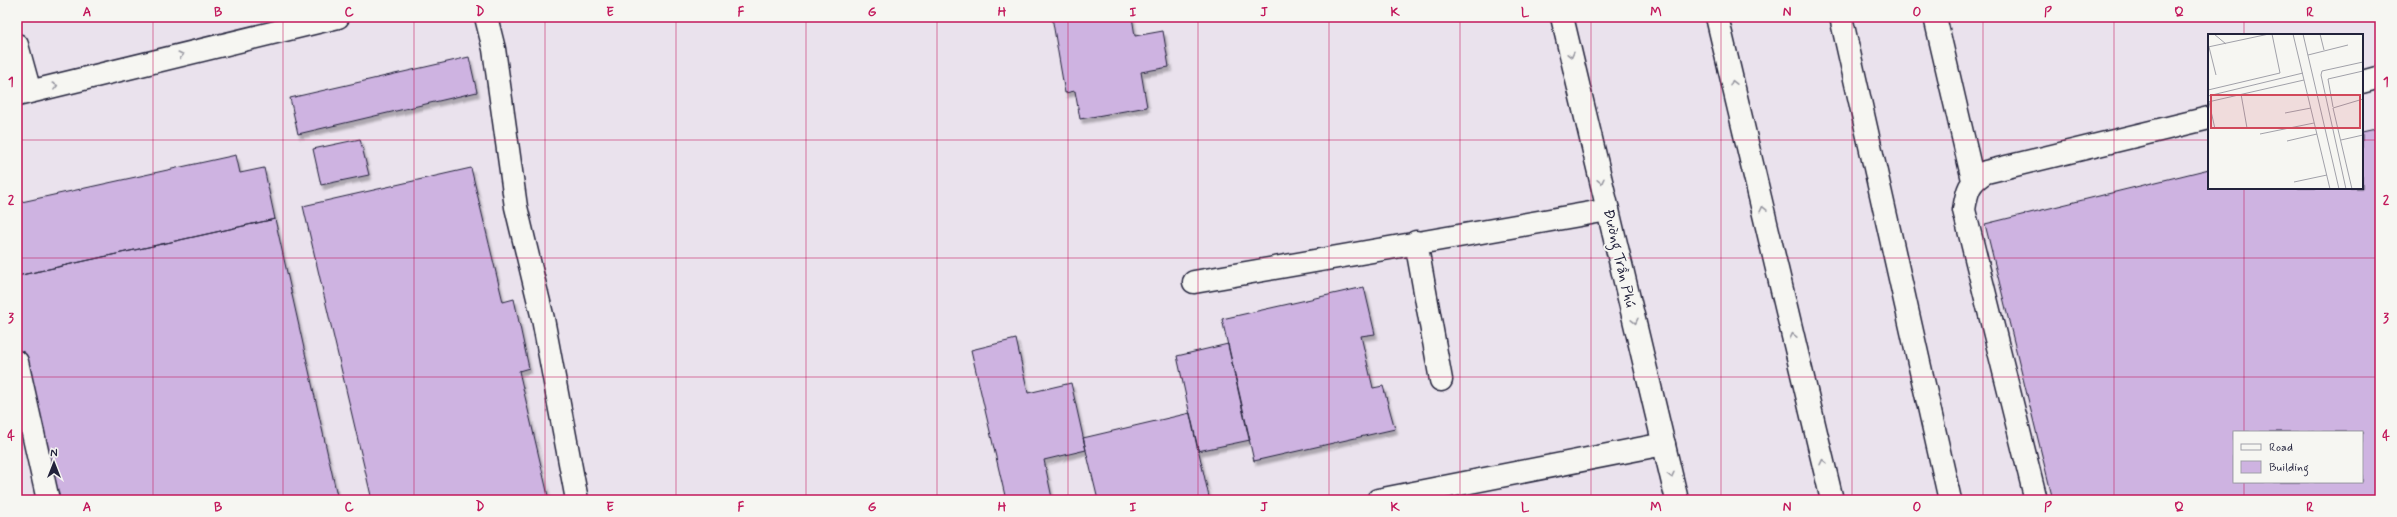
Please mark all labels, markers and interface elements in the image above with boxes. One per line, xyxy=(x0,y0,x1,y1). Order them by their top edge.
text: A xyxy=(83,4,91,21)
text: B xyxy=(214,4,223,21)
text: C xyxy=(344,4,354,21)
text: D xyxy=(476,4,485,21)
text: E xyxy=(606,4,614,21)
text: F xyxy=(738,4,745,21)
text: G xyxy=(868,4,877,21)
text: H xyxy=(998,4,1007,21)
text: I xyxy=(1130,4,1137,21)
text: J xyxy=(1260,4,1268,21)
text: K xyxy=(1390,4,1400,21)
text: L xyxy=(1521,4,1530,21)
text: M xyxy=(1650,4,1662,21)
text: N xyxy=(1783,4,1792,21)
text: O xyxy=(1913,4,1922,21)
text: P xyxy=(2044,4,2052,21)
text: Q xyxy=(2174,4,2184,21)
text: R xyxy=(2306,4,2314,21)
inset map xyxy=(2208,34,2363,189)
one-way arrow xyxy=(1566,51,1575,58)
one-way arrow xyxy=(178,52,184,60)
text: 1 xyxy=(8,74,14,91)
text: 1 xyxy=(2383,74,2389,91)
one-way arrow xyxy=(1729,79,1737,86)
one-way arrow xyxy=(51,82,58,91)
one-way arrow xyxy=(1597,178,1605,185)
text: 2 xyxy=(8,192,15,209)
text: 2 xyxy=(2383,192,2390,209)
one-way arrow xyxy=(1759,206,1767,212)
street label: Đường Trần Phú xyxy=(1597,207,1640,310)
text: 3 xyxy=(8,310,14,327)
text: 3 xyxy=(2383,310,2389,327)
one-way arrow xyxy=(1630,318,1638,325)
one-way arrow xyxy=(1789,332,1797,339)
text: 4 xyxy=(7,428,15,445)
text: 4 xyxy=(2382,428,2390,445)
legend xyxy=(2233,431,2363,483)
text: Road xyxy=(2269,440,2293,456)
north arrow xyxy=(34,443,74,483)
text: N xyxy=(50,447,58,461)
one-way arrow xyxy=(1819,459,1827,465)
text: Building xyxy=(2269,460,2309,477)
one-way arrow xyxy=(1667,472,1675,478)
text: A xyxy=(83,499,91,516)
text: B xyxy=(214,499,223,516)
text: C xyxy=(344,499,354,516)
text: D xyxy=(476,499,485,516)
text: E xyxy=(606,499,614,516)
text: F xyxy=(738,499,745,516)
text: G xyxy=(868,499,877,516)
text: H xyxy=(998,499,1007,516)
text: I xyxy=(1130,499,1137,516)
text: J xyxy=(1260,499,1268,516)
text: K xyxy=(1390,499,1400,516)
text: L xyxy=(1521,499,1530,516)
text: M xyxy=(1650,499,1662,516)
text: N xyxy=(1783,499,1792,516)
text: O xyxy=(1913,499,1922,516)
text: P xyxy=(2044,499,2052,516)
text: Q xyxy=(2174,499,2184,516)
text: R xyxy=(2306,499,2314,516)

